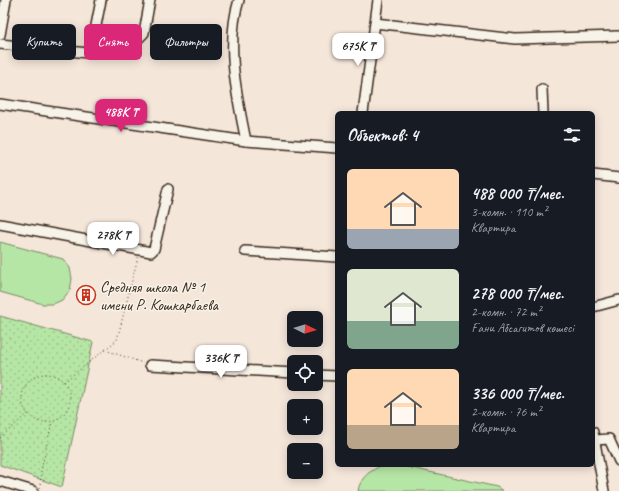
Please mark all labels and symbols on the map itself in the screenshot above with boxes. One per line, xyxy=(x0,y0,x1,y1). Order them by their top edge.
pin: 675K ₸ xyxy=(325,33,391,67)
pin: 488K ₸ xyxy=(88,99,154,133)
pin: 278K ₸ xyxy=(80,222,146,256)
place label: Средняя школа № 1 имени Р. Кошкарбаева xyxy=(100,277,220,315)
building icon: Средняя школа № 1 имени Р. Кошкарбаева xyxy=(75,284,97,306)
north arrow xyxy=(287,311,323,347)
pin: 336K ₸ xyxy=(188,345,254,379)

